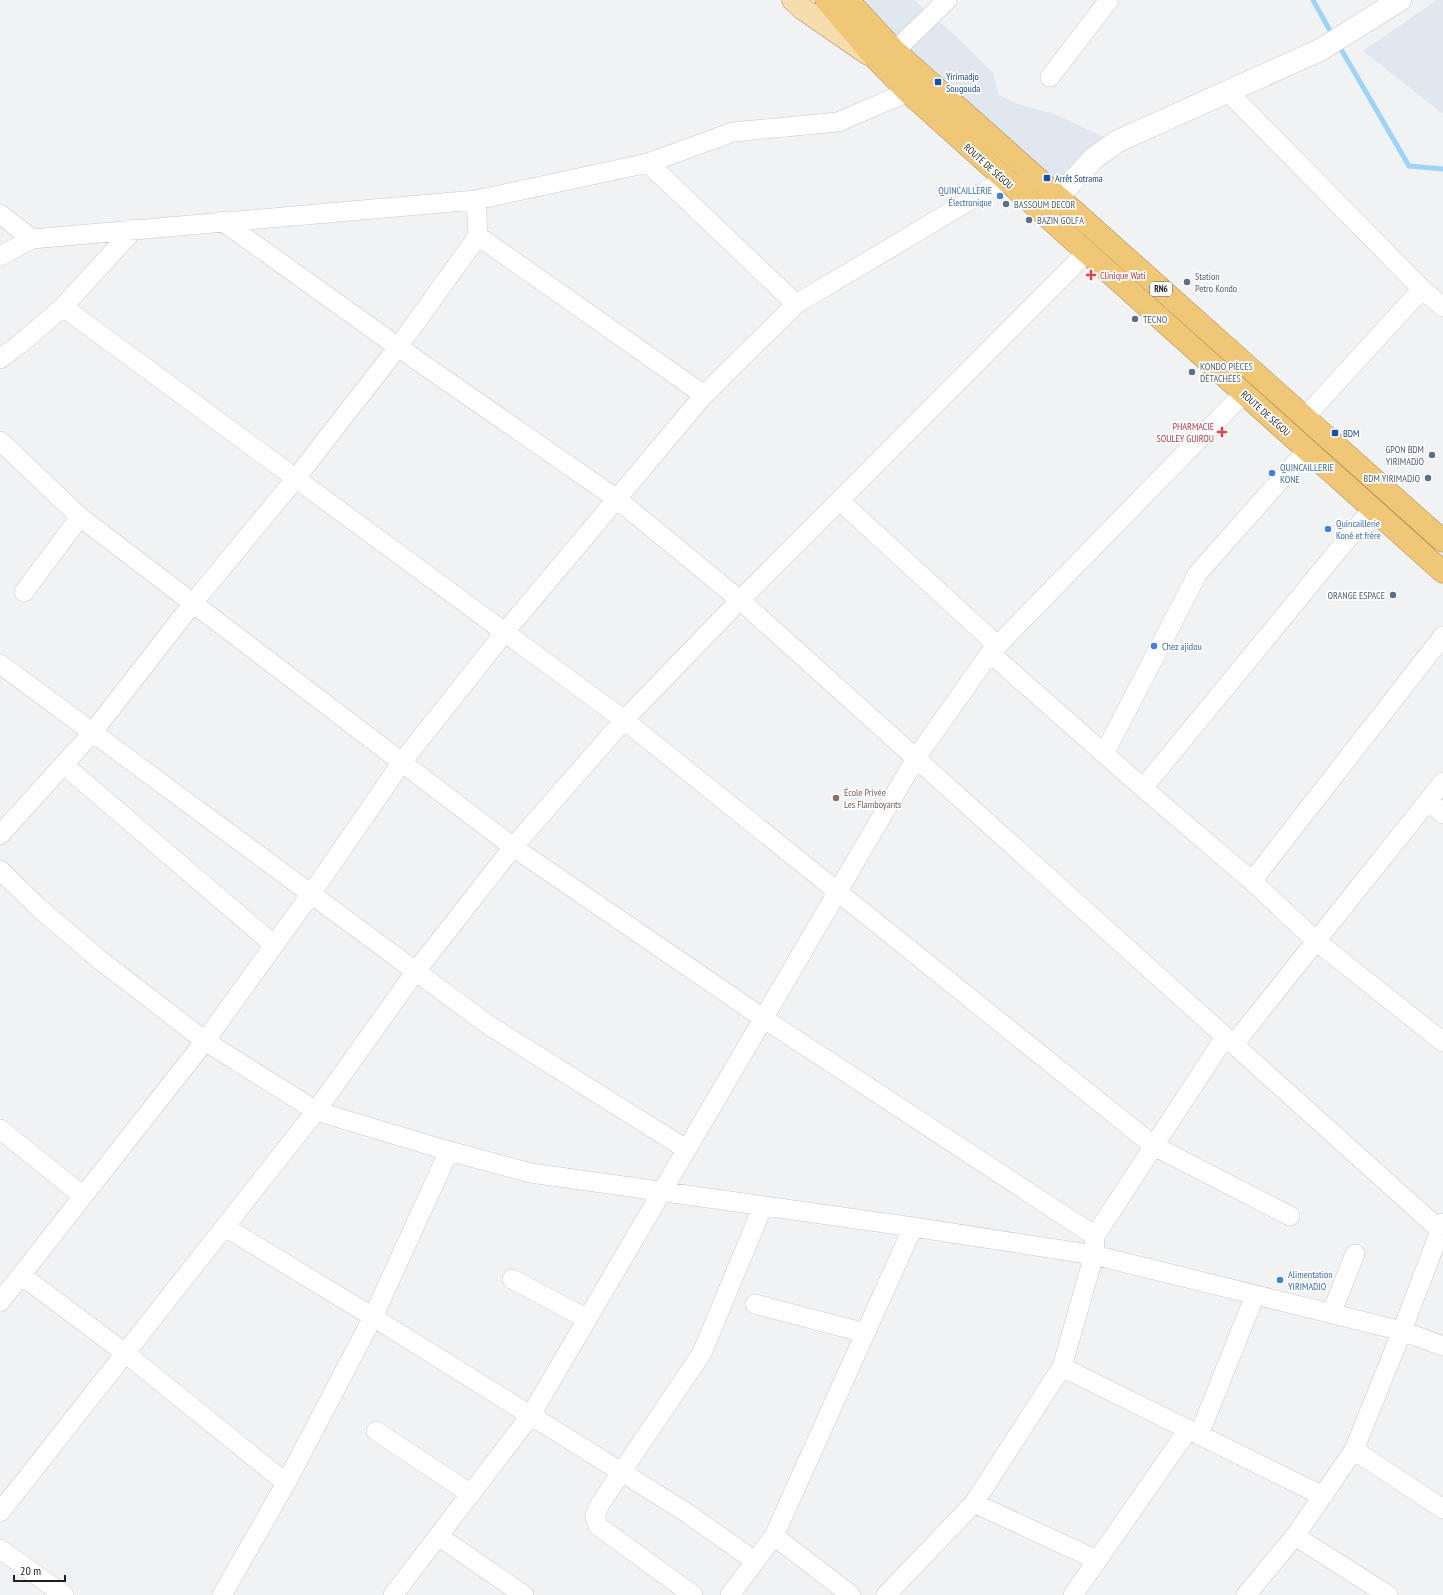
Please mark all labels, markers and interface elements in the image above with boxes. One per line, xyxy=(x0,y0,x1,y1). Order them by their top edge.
place label: Yirimadjo Sougouda xyxy=(946,70,980,95)
marker: Yirimadjo Sougouda xyxy=(933,77,943,87)
street label: ROUTE DE SÉGOU xyxy=(961,141,1016,192)
place label: Arrêt Sotrama xyxy=(1055,172,1103,185)
marker: Arrêt Sotrama xyxy=(1042,173,1052,183)
place label: QUINCAILLERIE Électronique xyxy=(938,184,992,209)
marker: QUINCAILLERIE Électronique xyxy=(995,191,1005,201)
place label: BASSOUM DECOR xyxy=(1014,198,1076,211)
marker: BASSOUM DECOR xyxy=(1001,199,1011,209)
place label: BAZIN GOLFA xyxy=(1037,214,1084,227)
marker: BAZIN GOLFA xyxy=(1024,215,1034,225)
marker: Clinique Wati xyxy=(1085,269,1097,281)
place label: Clinique Wati xyxy=(1100,269,1146,282)
place label: Station Petro Kondo xyxy=(1195,270,1237,295)
marker: Station Petro Kondo xyxy=(1182,277,1192,287)
road number: RN6 xyxy=(1150,282,1172,296)
place label: TECNO xyxy=(1143,313,1168,326)
marker: TECNO xyxy=(1130,314,1140,324)
place label: KONDO PIÈCES DÉTACHÉES xyxy=(1200,360,1253,385)
marker: KONDO PIÈCES DÉTACHÉES xyxy=(1187,367,1197,377)
street label: ROUTE DE SÉGOU xyxy=(1238,388,1293,439)
place label: PHARMACIE SOULEY GUIROU xyxy=(1156,420,1214,445)
marker: PHARMACIE SOULEY GUIROU xyxy=(1217,427,1227,437)
place label: BDM xyxy=(1343,427,1359,440)
marker: BDM xyxy=(1330,428,1340,438)
place label: GPON BDM YIRIMADJO xyxy=(1385,443,1425,468)
marker: GPON BDM YIRIMADJO xyxy=(1427,450,1437,460)
place label: QUINCAILLERIE KONE xyxy=(1280,461,1334,486)
marker: QUINCAILLERIE KONE xyxy=(1267,468,1277,478)
place label: BDM YIRIMADJO xyxy=(1364,472,1420,485)
marker: BDM YIRIMADJO xyxy=(1423,473,1433,483)
place label: Quincaillerie Koné et frère xyxy=(1336,517,1381,542)
marker: Quincaillerie Koné et frère xyxy=(1323,524,1333,534)
place label: ORANGE ESPACE xyxy=(1328,589,1385,602)
marker: ORANGE ESPACE xyxy=(1388,590,1398,600)
place label: Chez ajidou xyxy=(1162,640,1202,653)
marker: Chez ajidou xyxy=(1149,641,1159,651)
place label: École Privée Les Flamboyants xyxy=(844,786,902,811)
marker: École Privée Les Flamboyants xyxy=(831,793,841,803)
place label: Alimentation YIRIMADJO xyxy=(1288,1268,1333,1293)
marker: Alimentation YIRIMADJO xyxy=(1275,1275,1285,1285)
scale bar xyxy=(14,1557,65,1583)
text: 20 m xyxy=(20,1563,41,1578)

